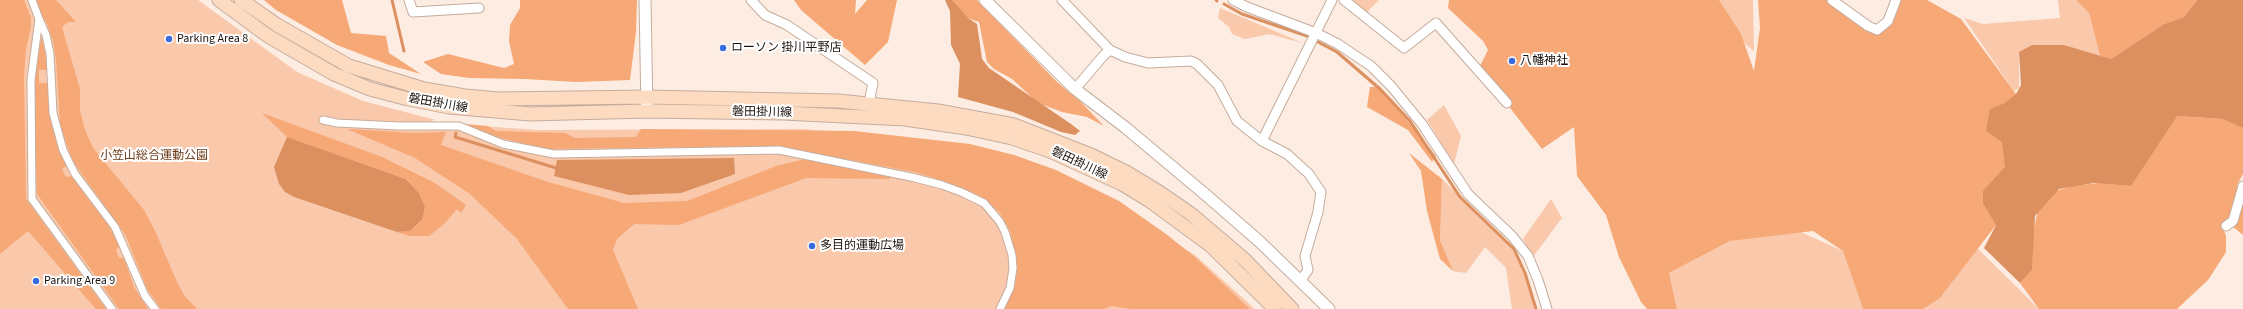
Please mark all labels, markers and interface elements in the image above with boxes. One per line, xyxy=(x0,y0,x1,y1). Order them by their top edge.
place label: Parking Area 8 xyxy=(177,32,248,46)
marker: Parking Area 8 xyxy=(164,34,174,44)
place label: ローソン 掛川平野店 xyxy=(731,41,841,55)
marker: ローソン 掛川平野店 xyxy=(718,43,728,53)
place label: 八幡神社 xyxy=(1520,54,1568,68)
marker: 八幡神社 xyxy=(1507,56,1517,66)
street label: 磐田掛川線 xyxy=(407,92,469,116)
street label: 磐田掛川線 xyxy=(732,105,792,121)
street label: 磐田掛川線 xyxy=(1049,145,1109,183)
park label: 小笠山総合運動公園 xyxy=(100,149,208,163)
place label: 多目的運動広場 xyxy=(820,239,904,253)
marker: 多目的運動広場 xyxy=(807,241,817,251)
place label: Parking Area 9 xyxy=(44,274,115,288)
marker: Parking Area 9 xyxy=(31,276,41,286)

